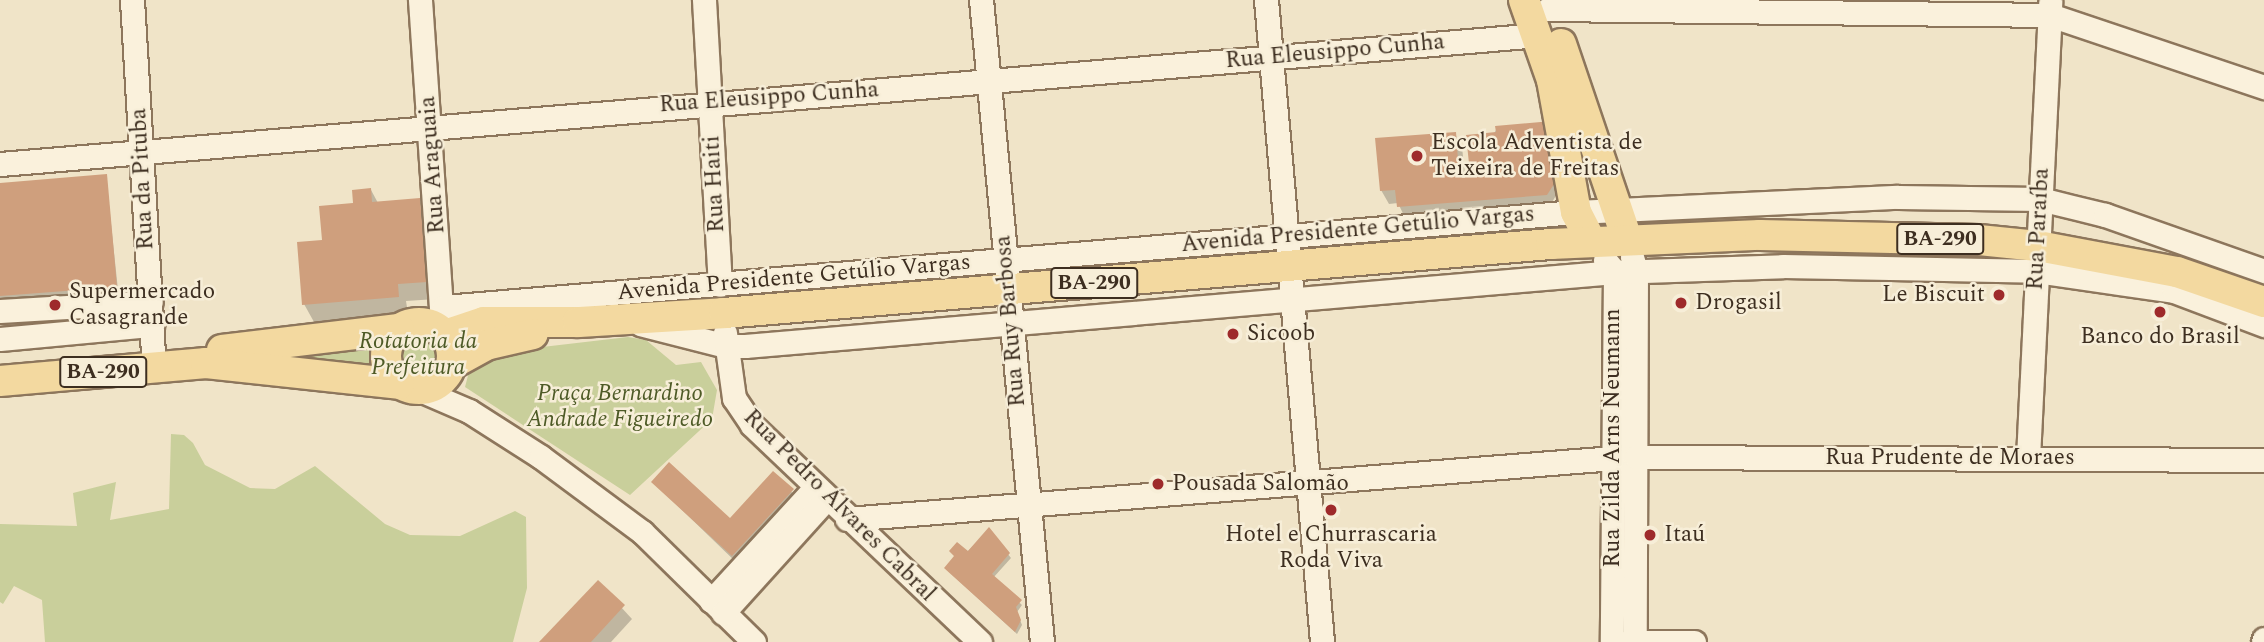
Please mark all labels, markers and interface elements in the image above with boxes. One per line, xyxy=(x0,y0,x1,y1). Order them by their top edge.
street label: Rua Eleusippo Cunha xyxy=(1224,29,1446,75)
street label: Rua Eleusippo Cunha xyxy=(658,77,880,119)
street label: Rua Araguaia xyxy=(414,95,452,235)
street label: Rua da Pituba xyxy=(126,107,160,251)
place label: Escola Adventista de Teixeira de Freitas xyxy=(1431,129,1643,183)
street label: Rua Haiti xyxy=(699,135,731,233)
marker: Escola Adventista de Teixeira de Freitas xyxy=(1409,148,1425,164)
street label: Rua Paraíba xyxy=(2022,167,2056,291)
street label: Avenida Presidente Getúlio Vargas xyxy=(1180,201,1536,259)
road number: BA-290 xyxy=(1896,222,1984,256)
street label: Rua Ruy Barbosa xyxy=(990,234,1032,408)
street label: Avenida Presidente Getúlio Vargas xyxy=(616,249,972,307)
road number: BA-290 xyxy=(1050,266,1138,300)
place label: Supermercado Casagrande xyxy=(69,278,215,332)
place label: Le Biscuit xyxy=(1882,281,1985,309)
marker: Le Biscuit xyxy=(1991,287,2007,303)
place label: Drogasil xyxy=(1695,289,1782,317)
marker: Drogasil xyxy=(1673,295,1689,311)
marker: Supermercado Casagrande xyxy=(47,297,63,313)
marker: Banco do Brasil xyxy=(2152,304,2168,320)
street label: Rua Zilda Arns Neumann xyxy=(1599,308,1627,568)
place label: Sicoob xyxy=(1247,320,1315,348)
place label: Banco do Brasil xyxy=(2080,323,2240,351)
marker: Sicoob xyxy=(1225,326,1241,342)
park label: Rotatoria da Prefeitura xyxy=(359,328,477,382)
road number: BA-290 xyxy=(59,354,147,390)
park label: Praça Bernardino Andrade Figueiredo xyxy=(527,380,713,434)
street label: Rua Pedro Álvares Cabral xyxy=(737,404,941,608)
street label: Rua Prudente de Moraes xyxy=(1825,444,2075,472)
place label: Pousada Salomão xyxy=(1172,470,1349,498)
marker: Pousada Salomão xyxy=(1150,476,1166,492)
marker: Hotel e Churrascaria Roda Viva xyxy=(1323,502,1339,518)
place label: Hotel e Churrascaria Roda Viva xyxy=(1225,521,1437,575)
place label: Itaú xyxy=(1664,521,1705,549)
marker: Itaú xyxy=(1642,527,1658,543)

